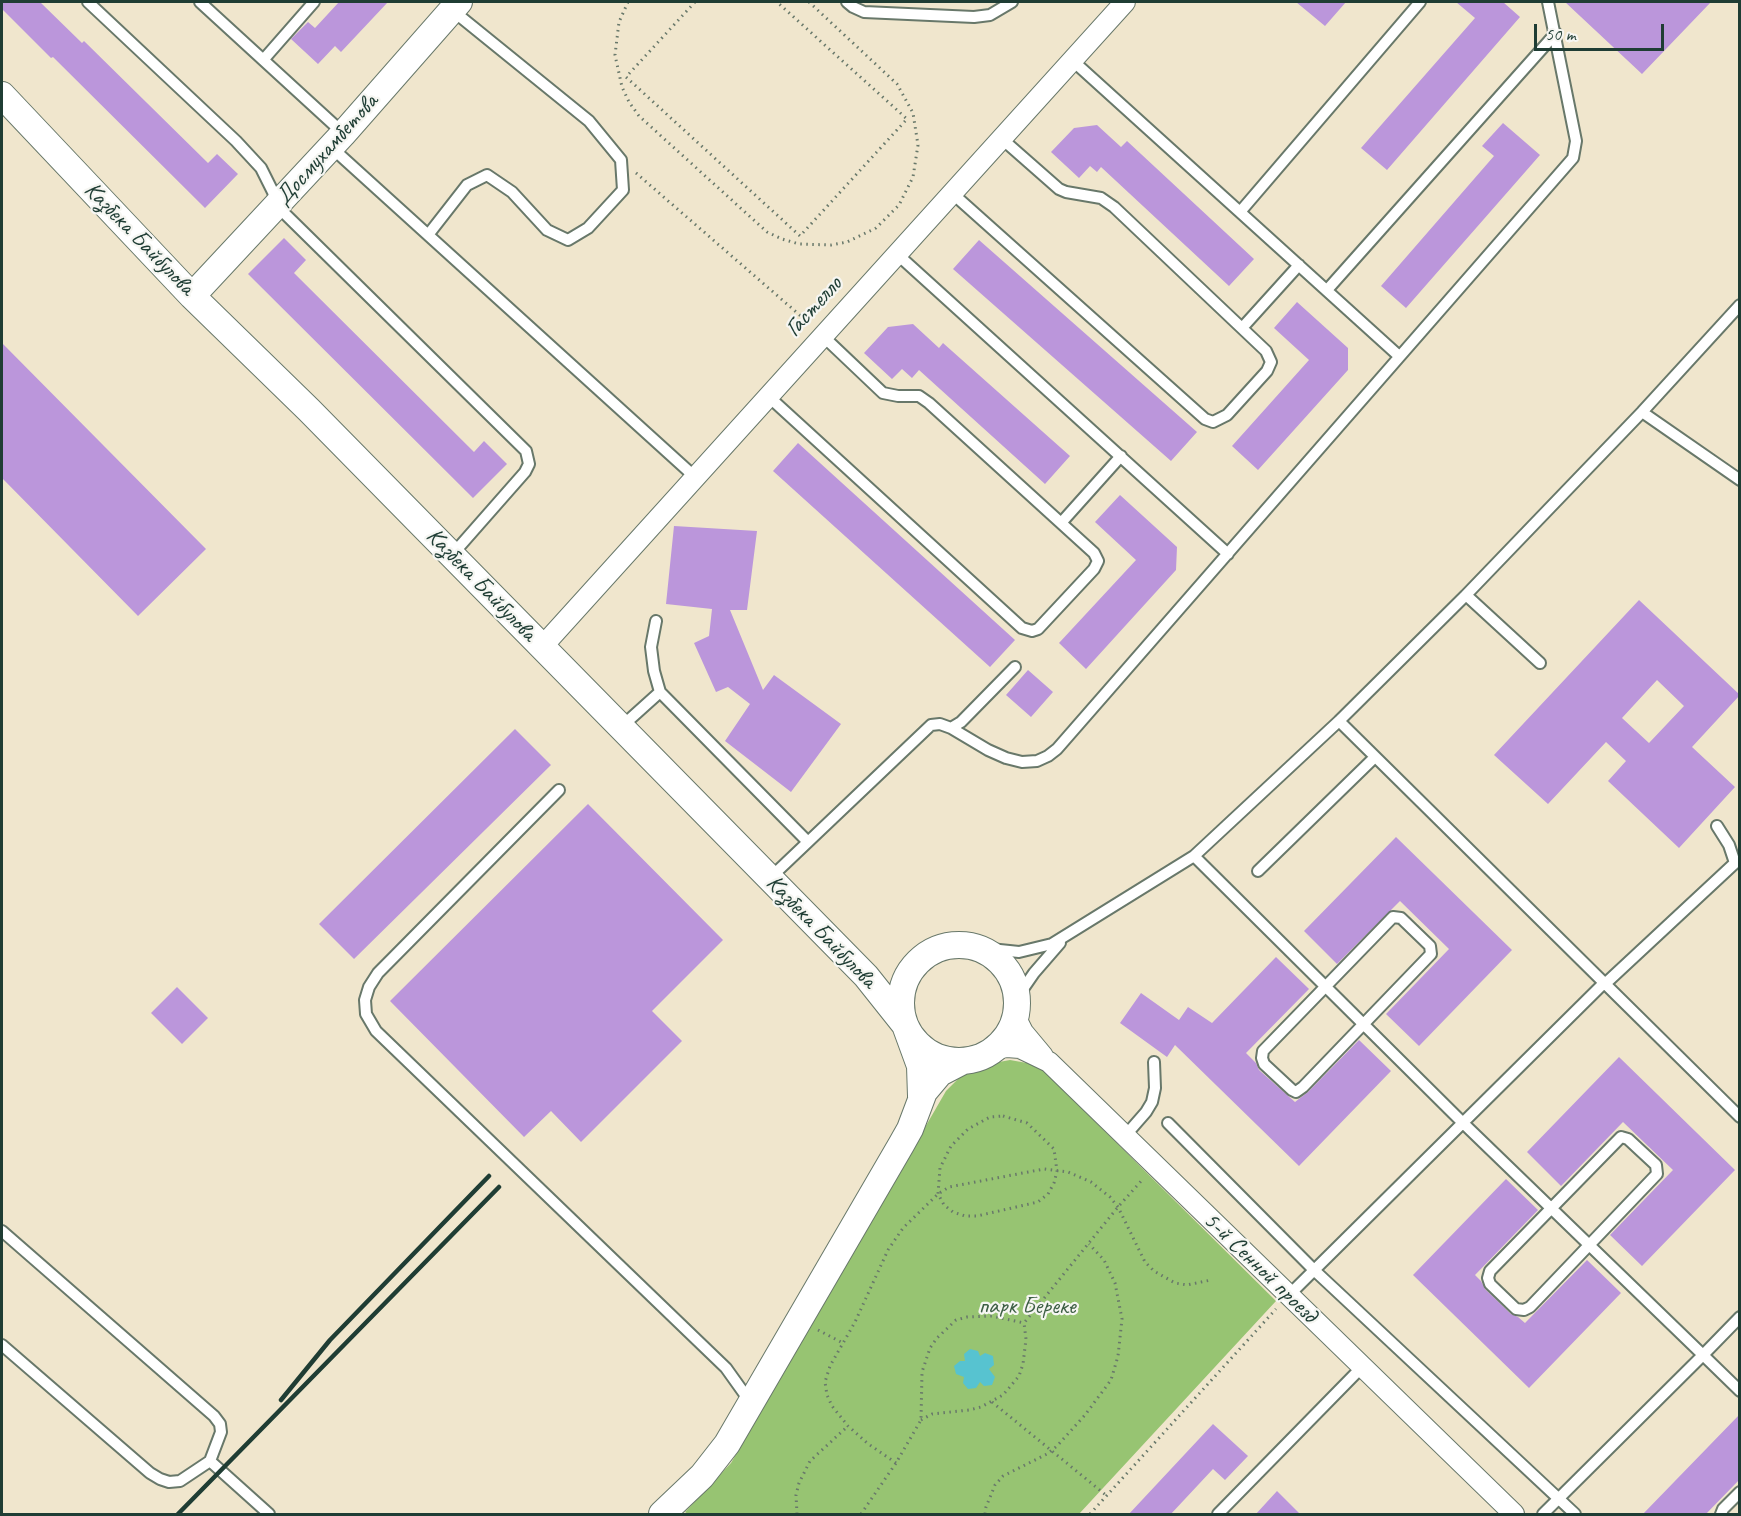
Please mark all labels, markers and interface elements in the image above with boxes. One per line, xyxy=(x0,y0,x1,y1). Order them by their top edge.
scale bar xyxy=(1537,12,1668,50)
text: 50 m xyxy=(1545,23,1576,45)
street label: Досмухамбетова xyxy=(269,88,385,212)
street label: Казбека Байбулова xyxy=(78,176,200,302)
street label: Гастелло xyxy=(779,271,849,343)
street label: Казбека Байбулова xyxy=(420,522,542,648)
street label: Казбека Байбулова xyxy=(760,869,882,995)
street label: 5-й Сенной проезд xyxy=(1197,1206,1323,1330)
park label: парк Береке xyxy=(979,1293,1075,1321)

